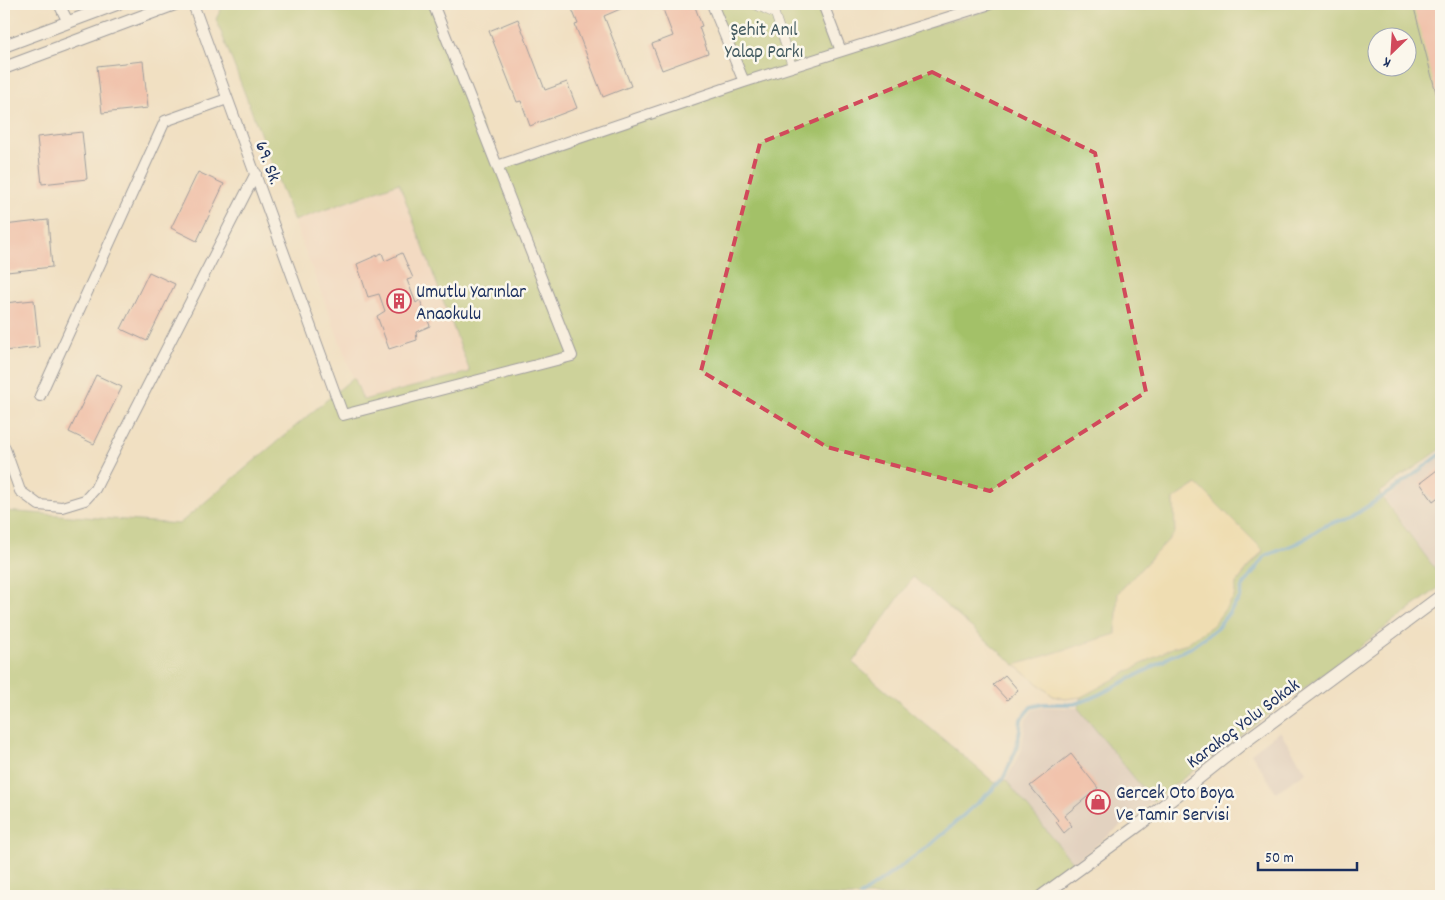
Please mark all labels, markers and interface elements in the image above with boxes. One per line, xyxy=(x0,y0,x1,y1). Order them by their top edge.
park label: Şehit Anıl Yalap Parkı xyxy=(725,18,803,67)
north arrow xyxy=(1368,28,1418,78)
text: K xyxy=(1380,51,1395,72)
street label: 69. Sk. xyxy=(246,137,287,189)
place label: Umutlu Yarınlar Anaokulu xyxy=(416,280,526,329)
building icon: Umutlu Yarınlar Anaokulu xyxy=(386,288,412,314)
street label: Karakoç Yolu Sokak xyxy=(1182,673,1307,776)
place label: Gercek Oto Boya Ve Tamir Servisi xyxy=(1116,781,1235,830)
shop icon: Gercek Oto Boya Ve Tamir Servisi xyxy=(1085,789,1111,815)
scale bar xyxy=(1258,840,1356,872)
text: 50 m xyxy=(1265,848,1294,870)

